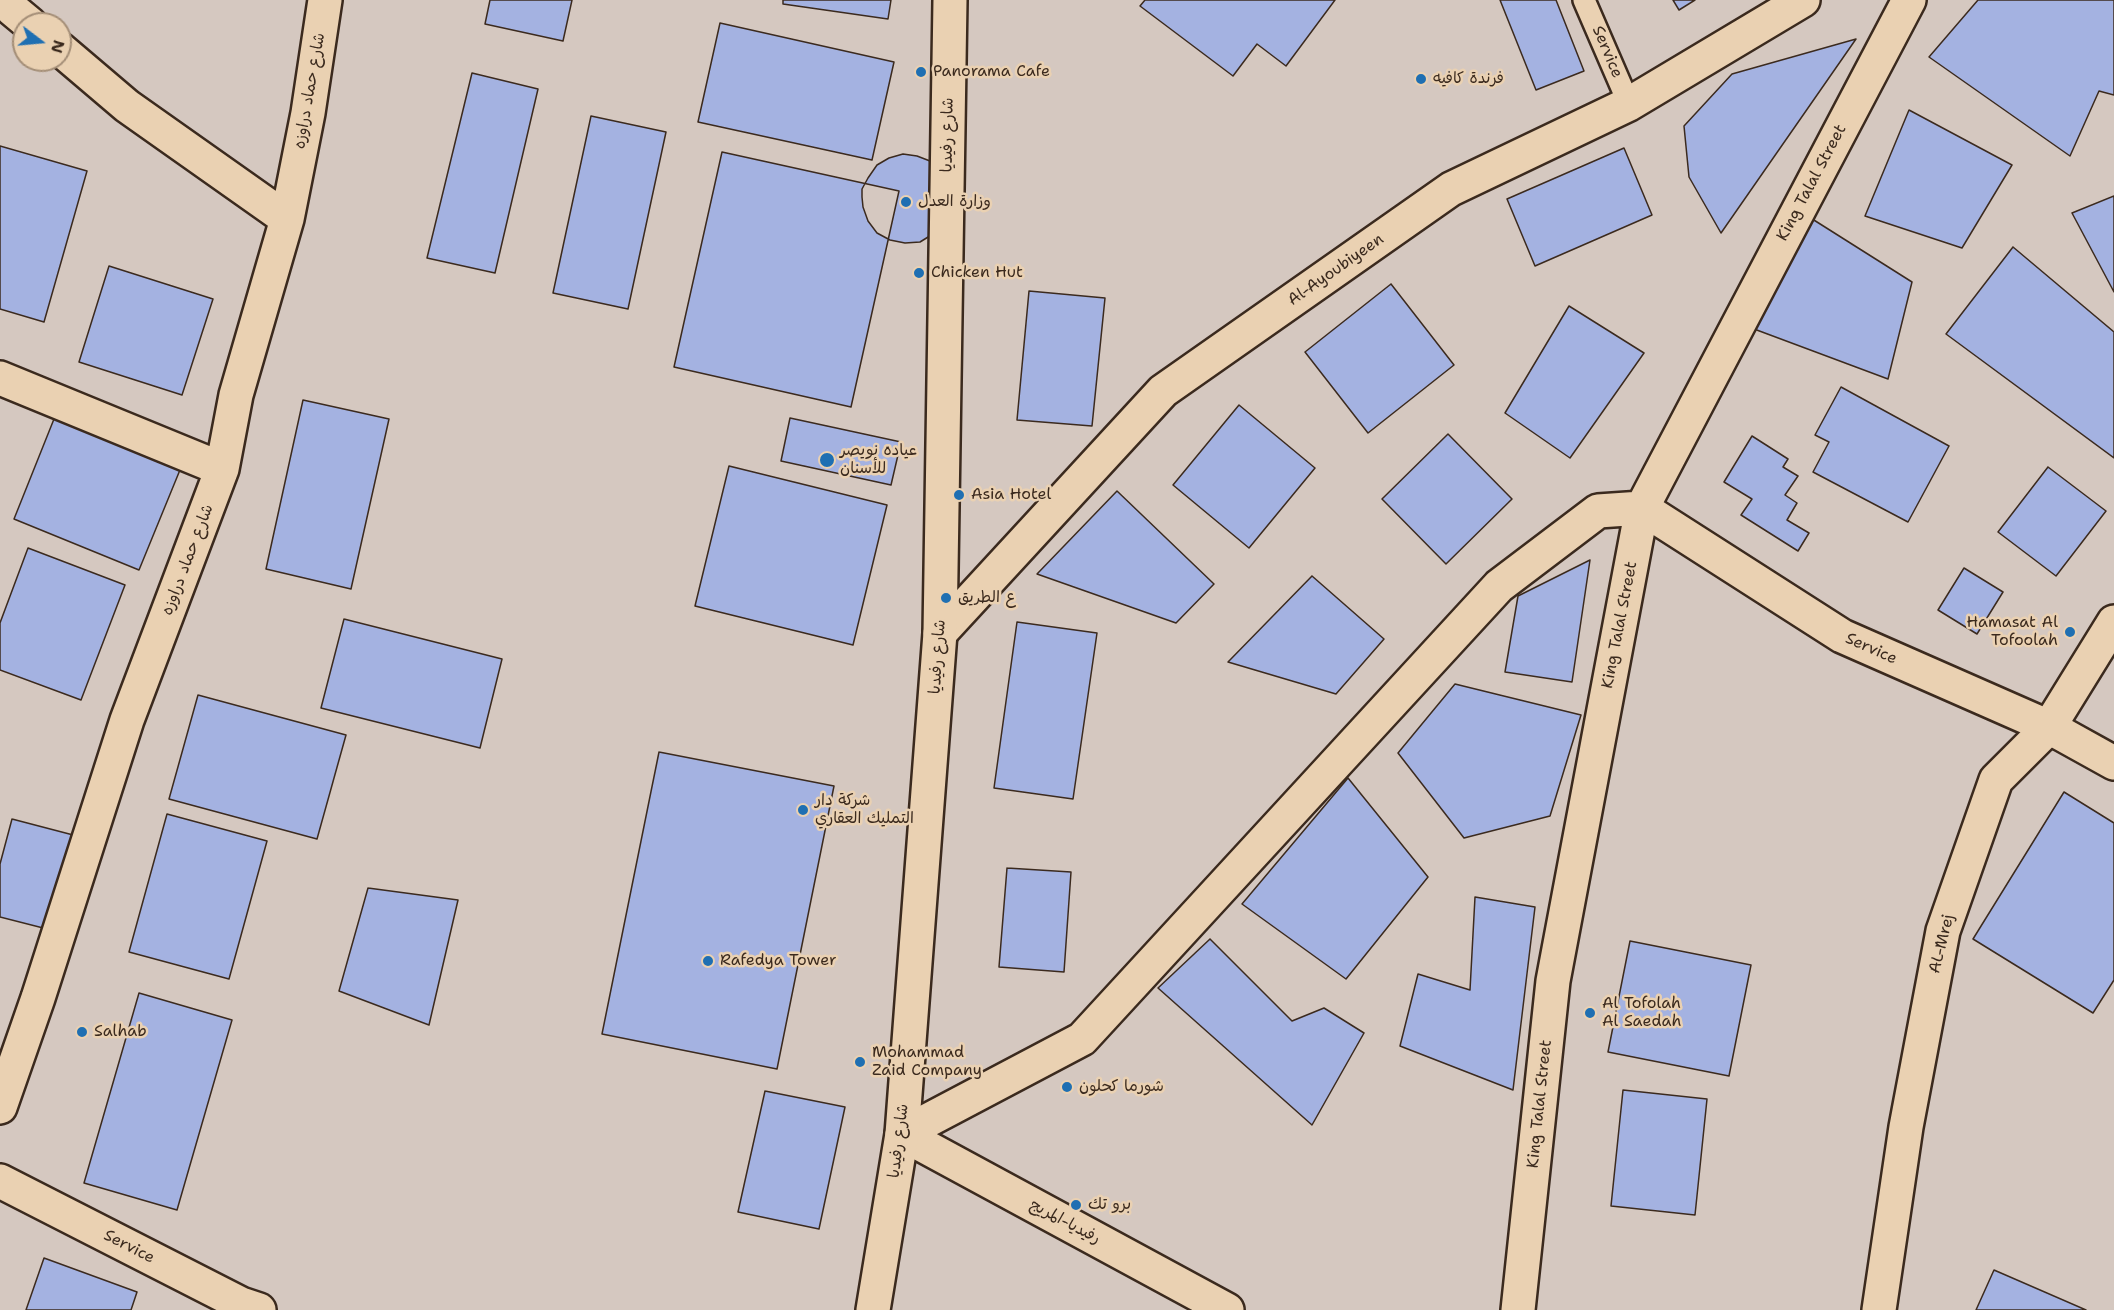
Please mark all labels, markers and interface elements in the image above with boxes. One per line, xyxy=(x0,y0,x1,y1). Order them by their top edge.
north arrow xyxy=(12,12,72,72)
street label: Service xyxy=(1588,23,1626,81)
street label: شارع حماد دراوزه xyxy=(290,31,330,151)
text: N xyxy=(46,38,70,56)
place label: Panorama Cafe xyxy=(933,62,1050,82)
marker: Panorama Cafe xyxy=(914,65,928,79)
place label: فرندة كافيه xyxy=(1433,69,1504,89)
marker: فرندة كافيه xyxy=(1414,72,1428,86)
street label: شارع رفيديا xyxy=(938,97,958,173)
street label: King Talal Street xyxy=(1773,121,1851,245)
place label: وزارة العدل xyxy=(918,192,991,212)
marker: وزارة العدل xyxy=(899,195,913,209)
street label: Al-Ayoubiyeen xyxy=(1284,230,1388,310)
place label: Chicken Hut xyxy=(931,263,1023,283)
marker: Chicken Hut xyxy=(912,266,926,280)
place label: عياده نويصر للأسنان xyxy=(840,441,917,479)
marker: عياده نويصر للأسنان xyxy=(818,451,836,469)
place label: Asia Hotel xyxy=(971,485,1051,505)
marker: Asia Hotel xyxy=(952,488,966,502)
street label: شارع حماد دراوزه xyxy=(158,502,218,618)
street label: King Talal Street xyxy=(1598,560,1642,690)
place label: ع الطريق xyxy=(958,588,1015,608)
marker: ع الطريق xyxy=(939,591,953,605)
place label: Hamasat Al Tofoolah xyxy=(1967,613,2058,651)
street label: شارع رفيديا xyxy=(926,619,950,695)
marker: Hamasat Al Tofoolah xyxy=(2063,625,2077,639)
street label: Service xyxy=(1842,629,1900,669)
place label: شركة دار التمليك العقاري xyxy=(815,791,914,829)
marker: شركة دار التمليك العقاري xyxy=(796,803,810,817)
street label: AL-Mrej xyxy=(1925,912,1959,976)
place label: Rafedya Tower xyxy=(720,951,837,971)
marker: Rafedya Tower xyxy=(701,954,715,968)
place label: Al Tofolah Al Saedah xyxy=(1602,994,1681,1032)
marker: Al Tofolah Al Saedah xyxy=(1583,1006,1597,1020)
place label: Salhab xyxy=(94,1022,147,1042)
marker: Salhab xyxy=(75,1025,89,1039)
street label: King Talal Street xyxy=(1524,1039,1556,1169)
place label: Mohammad Zaid Company xyxy=(872,1043,982,1081)
marker: Mohammad Zaid Company xyxy=(853,1055,867,1069)
place label: شورما كحلون xyxy=(1079,1077,1164,1097)
marker: شورما كحلون xyxy=(1060,1080,1074,1094)
street label: شارع رفيديا xyxy=(885,1103,913,1179)
street label: رفيديا-المريج xyxy=(1026,1195,1104,1249)
place label: برو تك xyxy=(1088,1195,1131,1215)
marker: برو تك xyxy=(1069,1198,1083,1212)
street label: Service xyxy=(100,1226,158,1268)

